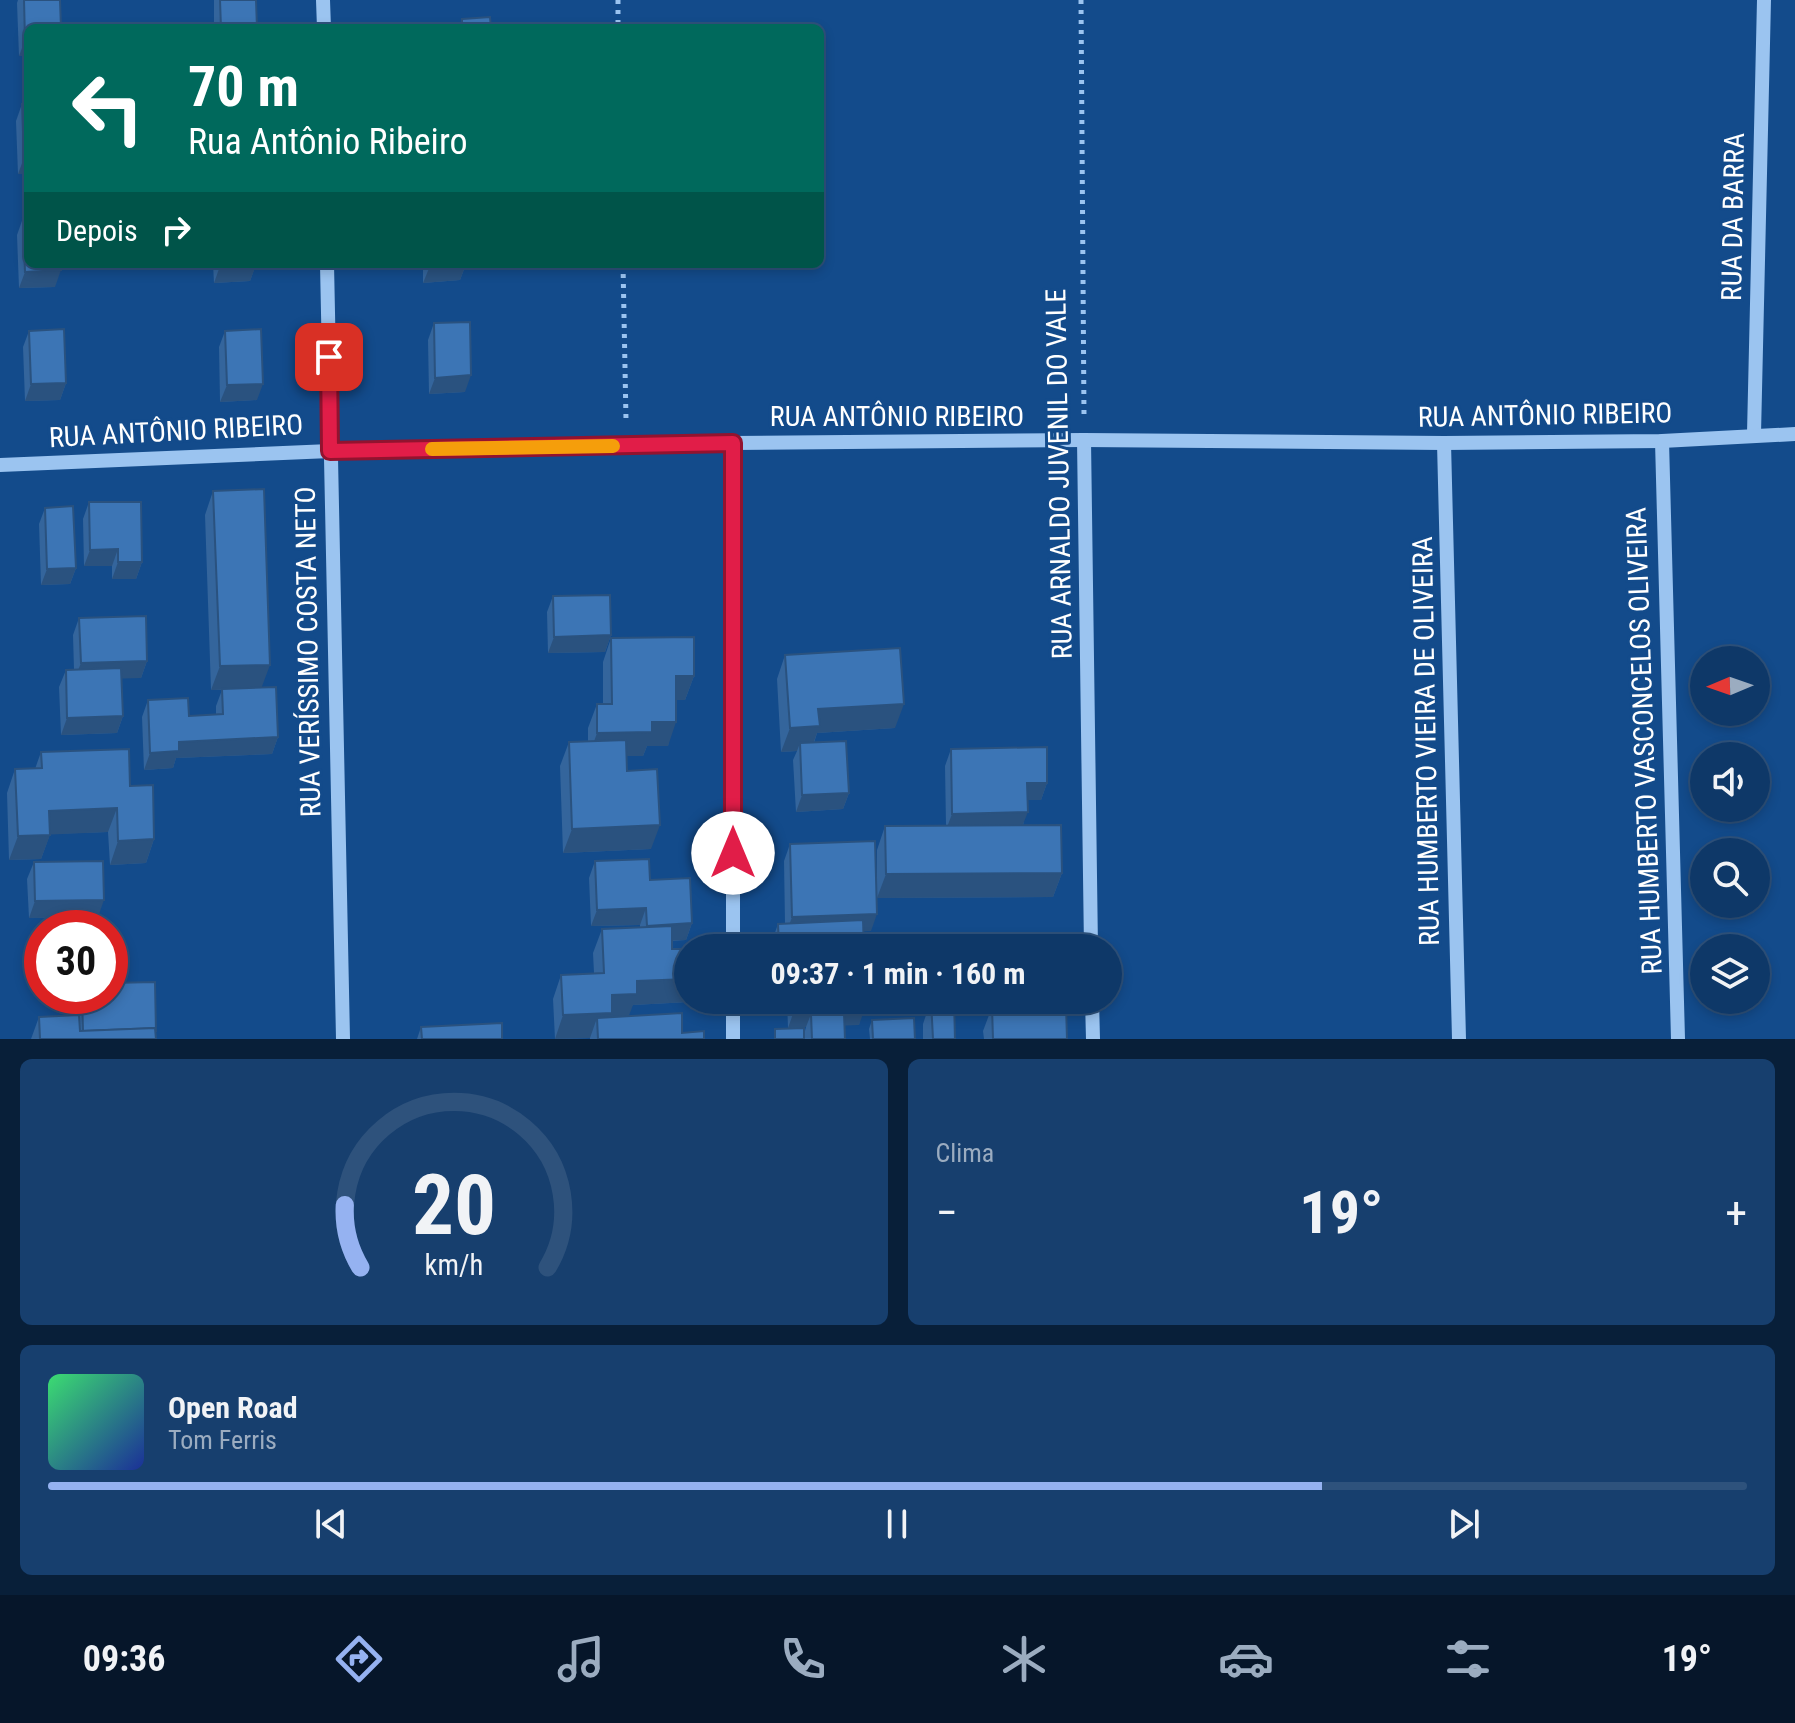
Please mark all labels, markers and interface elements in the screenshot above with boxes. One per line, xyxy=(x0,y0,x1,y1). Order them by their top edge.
text: 70 m xyxy=(188,54,299,120)
icon: left xyxy=(56,56,160,160)
text: Rua Antônio Ribeiro xyxy=(188,121,468,163)
street label: RUA DA BARRA xyxy=(1715,133,1751,301)
icon: right xyxy=(154,208,198,252)
text: Depois xyxy=(56,213,138,248)
street label: RUA ARNALDO JUVENIL DO VALE xyxy=(1039,289,1079,659)
pin xyxy=(295,323,363,391)
icon: arrive xyxy=(307,335,351,379)
street label: RUA ANTÔNIO RIBEIRO xyxy=(1418,396,1672,434)
street label: RUA ANTÔNIO RIBEIRO xyxy=(770,400,1024,433)
street label: RUA ANTÔNIO RIBEIRO xyxy=(48,408,304,454)
street label: RUA VERÍSSIMO COSTA NETO xyxy=(289,486,327,818)
street label: RUA HUMBERTO VASCONCELOS OLIVEIRA xyxy=(1619,507,1669,975)
street label: RUA HUMBERTO VIEIRA DE OLIVEIRA xyxy=(1406,536,1446,946)
north arrow xyxy=(1690,646,1770,726)
map controls xyxy=(1690,646,1770,1014)
button: sound xyxy=(1690,742,1770,822)
position arrow xyxy=(691,811,775,895)
button: search xyxy=(1690,838,1770,918)
speed limit sign: 30 xyxy=(24,910,128,1014)
button: layers xyxy=(1690,934,1770,1014)
text: 09:37 · 1 min · 160 m xyxy=(771,956,1025,991)
text: Clima xyxy=(936,1138,994,1168)
text: 20 xyxy=(412,1157,496,1254)
text: 19° xyxy=(1299,1177,1383,1248)
text: − xyxy=(936,1187,958,1239)
text: + xyxy=(1725,1187,1747,1239)
text: km/h xyxy=(424,1248,483,1282)
text: Open Road xyxy=(168,1390,298,1425)
text: Tom Ferris xyxy=(168,1425,277,1455)
icon: previous xyxy=(309,1502,353,1546)
icon: pause xyxy=(875,1502,919,1546)
icon: next xyxy=(1442,1502,1486,1546)
icon: directions xyxy=(331,1631,387,1687)
icon: music xyxy=(553,1631,609,1687)
icon: phone xyxy=(775,1631,831,1687)
icon: climate xyxy=(996,1631,1052,1687)
icon: car xyxy=(1218,1631,1274,1687)
icon: filters xyxy=(1440,1631,1496,1687)
text: 09:36 xyxy=(83,1638,165,1680)
text: 19° xyxy=(1662,1638,1712,1680)

